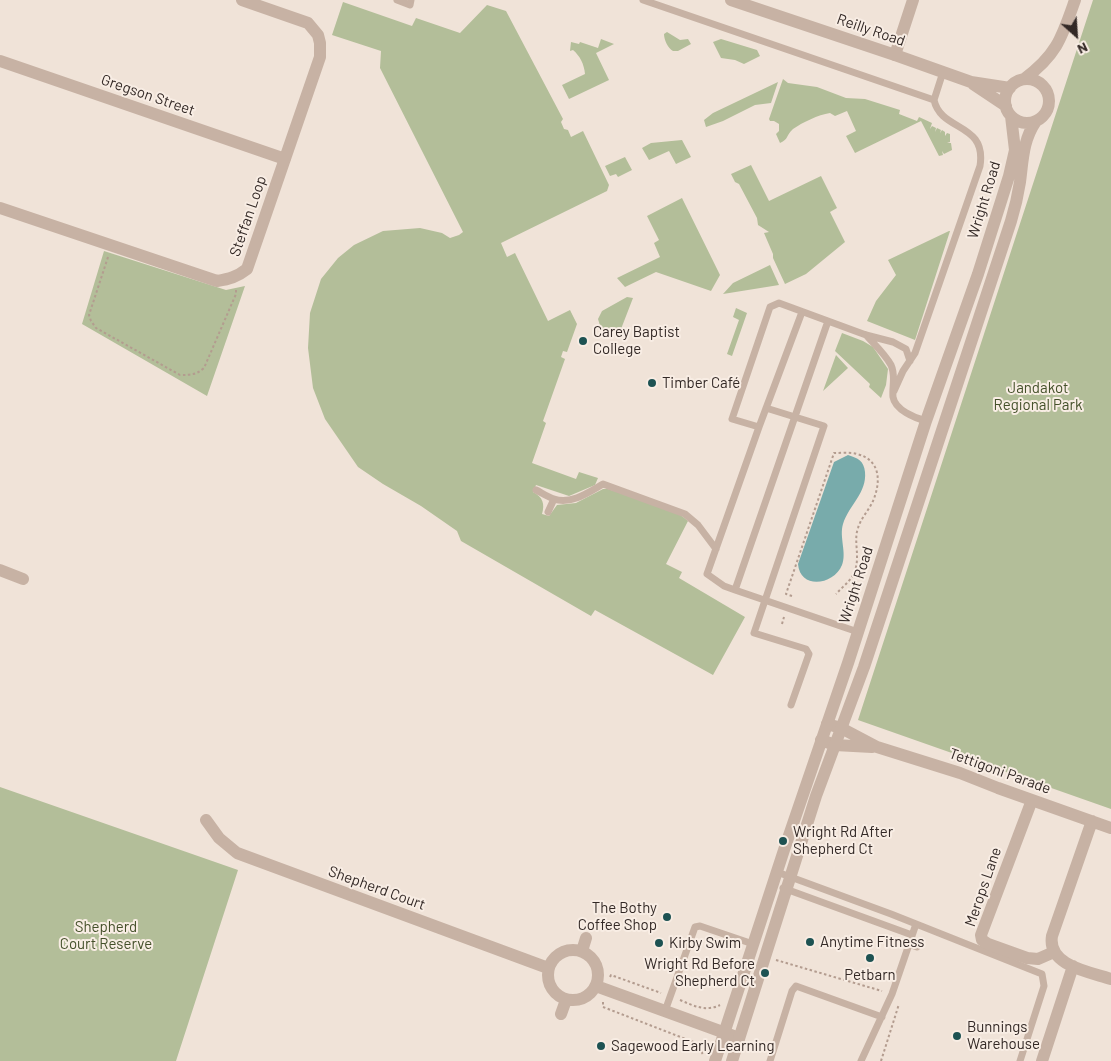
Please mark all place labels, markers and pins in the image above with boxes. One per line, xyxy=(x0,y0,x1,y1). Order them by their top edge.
place label: Carey Baptist College xyxy=(593,323,680,358)
marker: Carey Baptist College xyxy=(577,335,589,347)
place label: Timber Café xyxy=(662,374,740,392)
marker: Timber Café xyxy=(646,377,658,389)
place label: Wright Rd After Shepherd Ct xyxy=(793,823,893,858)
marker: Wright Rd After Shepherd Ct xyxy=(777,835,789,847)
place label: The Bothy Coffee Shop xyxy=(578,899,657,934)
marker: The Bothy Coffee Shop xyxy=(661,911,673,923)
place label: Anytime Fitness xyxy=(820,933,924,951)
place label: Kirby Swim xyxy=(669,934,741,952)
marker: Anytime Fitness xyxy=(804,936,816,948)
marker: Kirby Swim xyxy=(653,937,665,949)
marker: Petbarn xyxy=(864,952,876,964)
place label: Wright Rd Before Shepherd Ct xyxy=(644,955,755,990)
place label: Petbarn xyxy=(844,966,896,984)
marker: Wright Rd Before Shepherd Ct xyxy=(759,967,771,979)
place label: Bunnings Warehouse xyxy=(967,1018,1040,1053)
marker: Bunnings Warehouse xyxy=(951,1030,963,1042)
place label: Sagewood Early Learning xyxy=(611,1037,774,1055)
marker: Sagewood Early Learning xyxy=(595,1040,607,1052)

